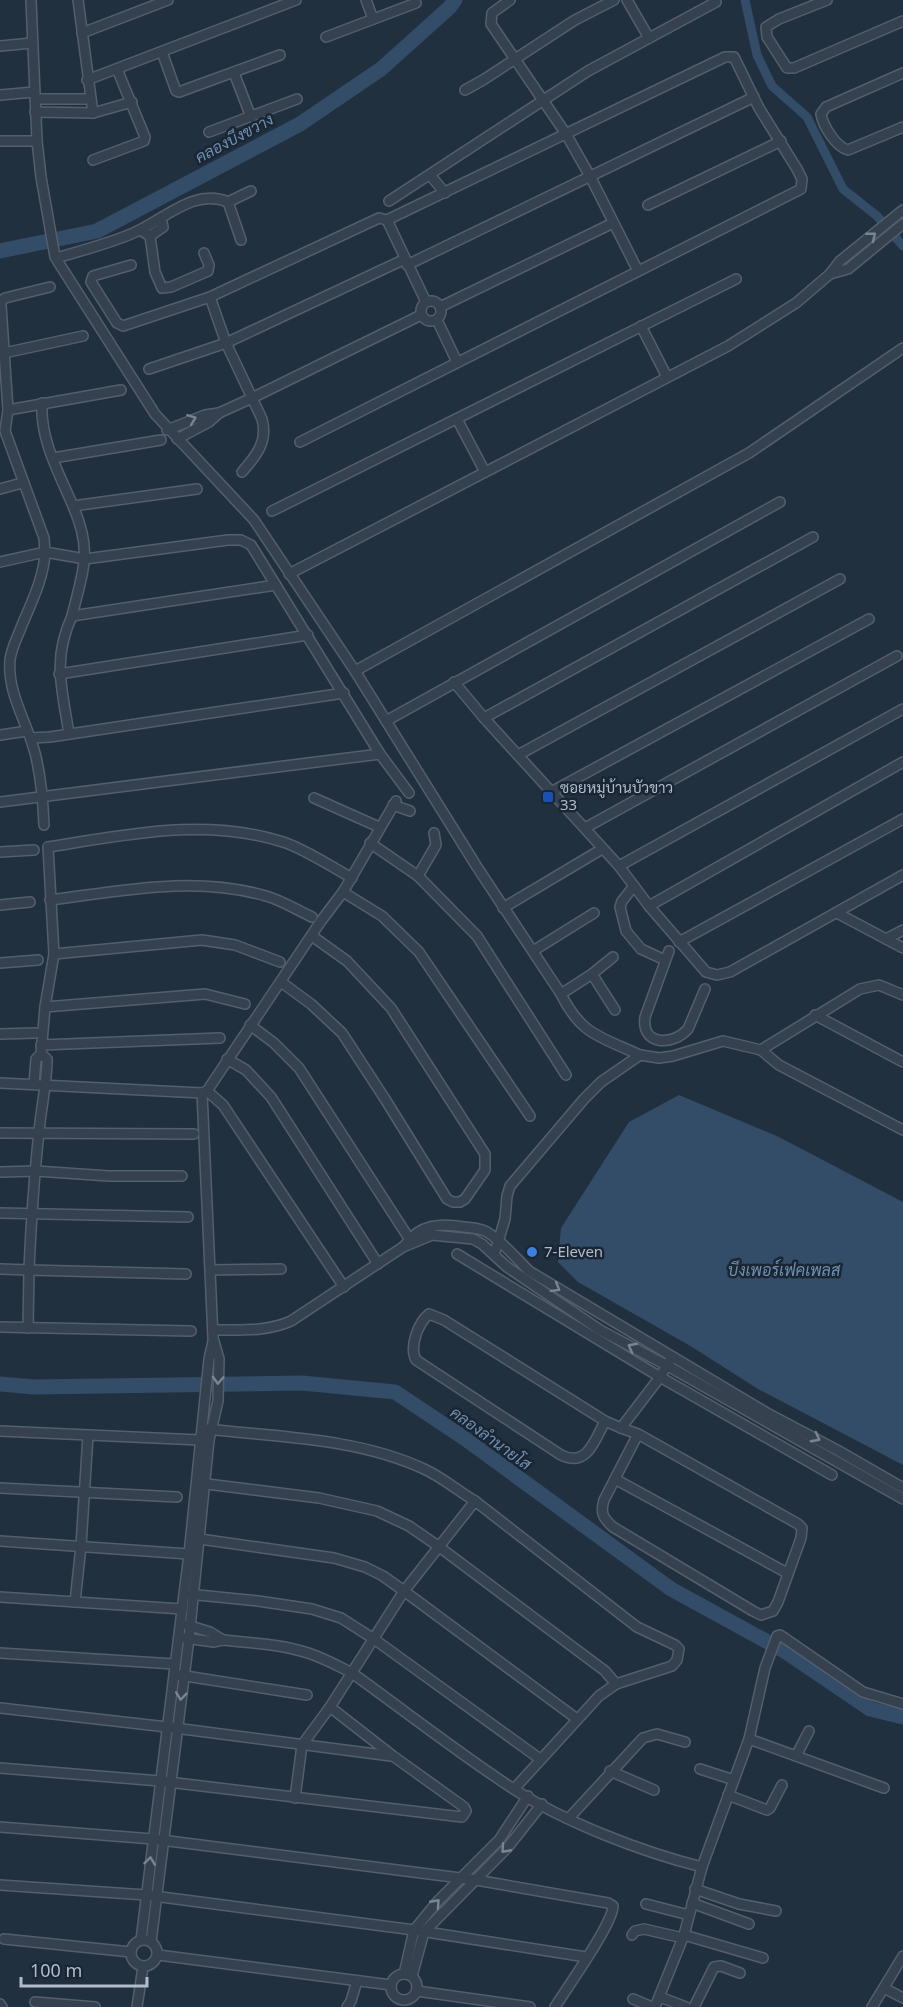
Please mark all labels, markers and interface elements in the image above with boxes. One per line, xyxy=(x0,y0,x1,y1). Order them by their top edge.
water label: คลองบึงขวาง xyxy=(191,108,277,168)
one-way arrow xyxy=(865,232,876,243)
one-way arrow xyxy=(186,414,197,426)
place label: ซอยหมู่บ้านบัวขาว 33 xyxy=(560,777,673,814)
marker: ซอยหมู่บ้านบัวขาว 33 xyxy=(541,790,555,804)
place label: 7-Eleven xyxy=(544,1241,603,1261)
marker: 7-Eleven xyxy=(525,1245,539,1259)
water label: บึงเพอร์เฟคเพลส xyxy=(728,1258,841,1281)
one-way arrow xyxy=(550,1280,560,1292)
one-way arrow xyxy=(628,1343,639,1354)
one-way arrow xyxy=(212,1376,225,1385)
water label: คลองลำนายโส xyxy=(446,1401,537,1475)
one-way arrow xyxy=(809,1431,820,1442)
one-way arrow xyxy=(175,1692,188,1701)
one-way arrow xyxy=(501,1843,512,1853)
one-way arrow xyxy=(143,1857,156,1866)
one-way arrow xyxy=(429,1899,440,1910)
scale bar xyxy=(21,1950,147,1988)
text: 100 m xyxy=(30,1958,82,1982)

